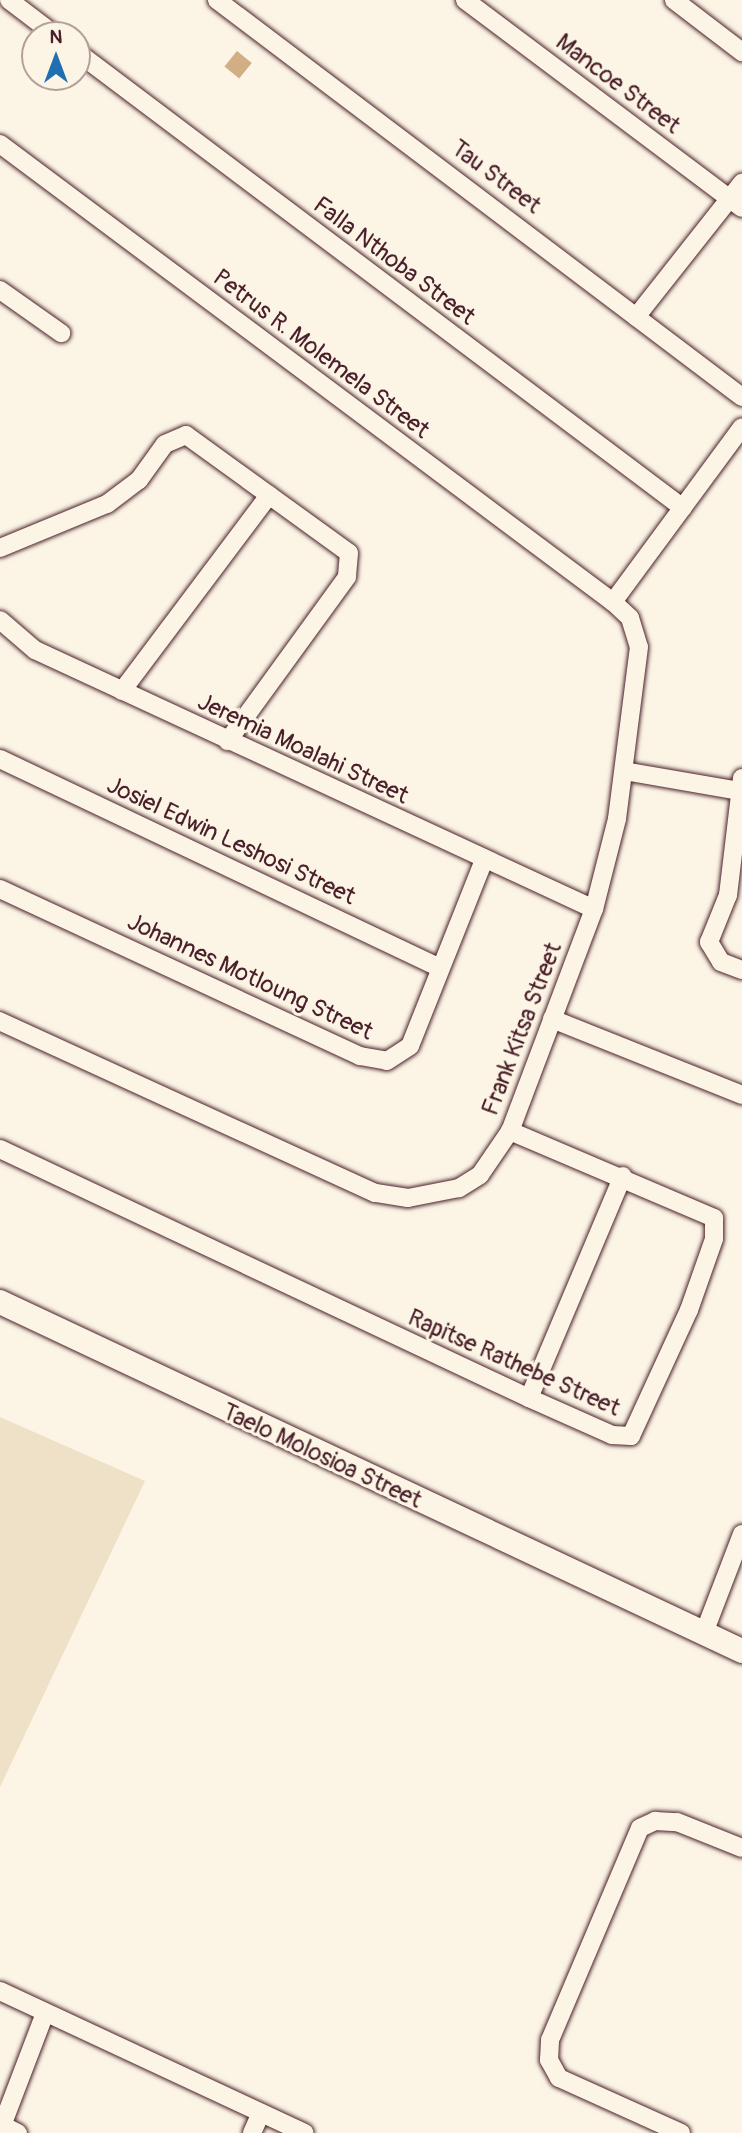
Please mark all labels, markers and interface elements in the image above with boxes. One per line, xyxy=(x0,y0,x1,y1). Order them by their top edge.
north arrow xyxy=(21,21,91,91)
text: N xyxy=(50,25,62,49)
street label: Mancoe Street xyxy=(550,28,686,140)
street label: Tau Street xyxy=(445,134,547,220)
street label: Falla Nthoba Street xyxy=(307,191,481,331)
street label: Petrus R. Molemela Street xyxy=(207,263,435,445)
street label: Jeremia Moalahi Street xyxy=(193,688,413,810)
street label: Josiel Edwin Leshosi Street xyxy=(102,771,360,911)
street label: Johannes Motloung Street xyxy=(123,907,377,1047)
street label: Frank Kitsa Street xyxy=(476,938,568,1120)
street label: Rapitse Rathebe Street xyxy=(403,1303,625,1423)
street label: Taelo Molosioa Street xyxy=(218,1397,426,1515)

